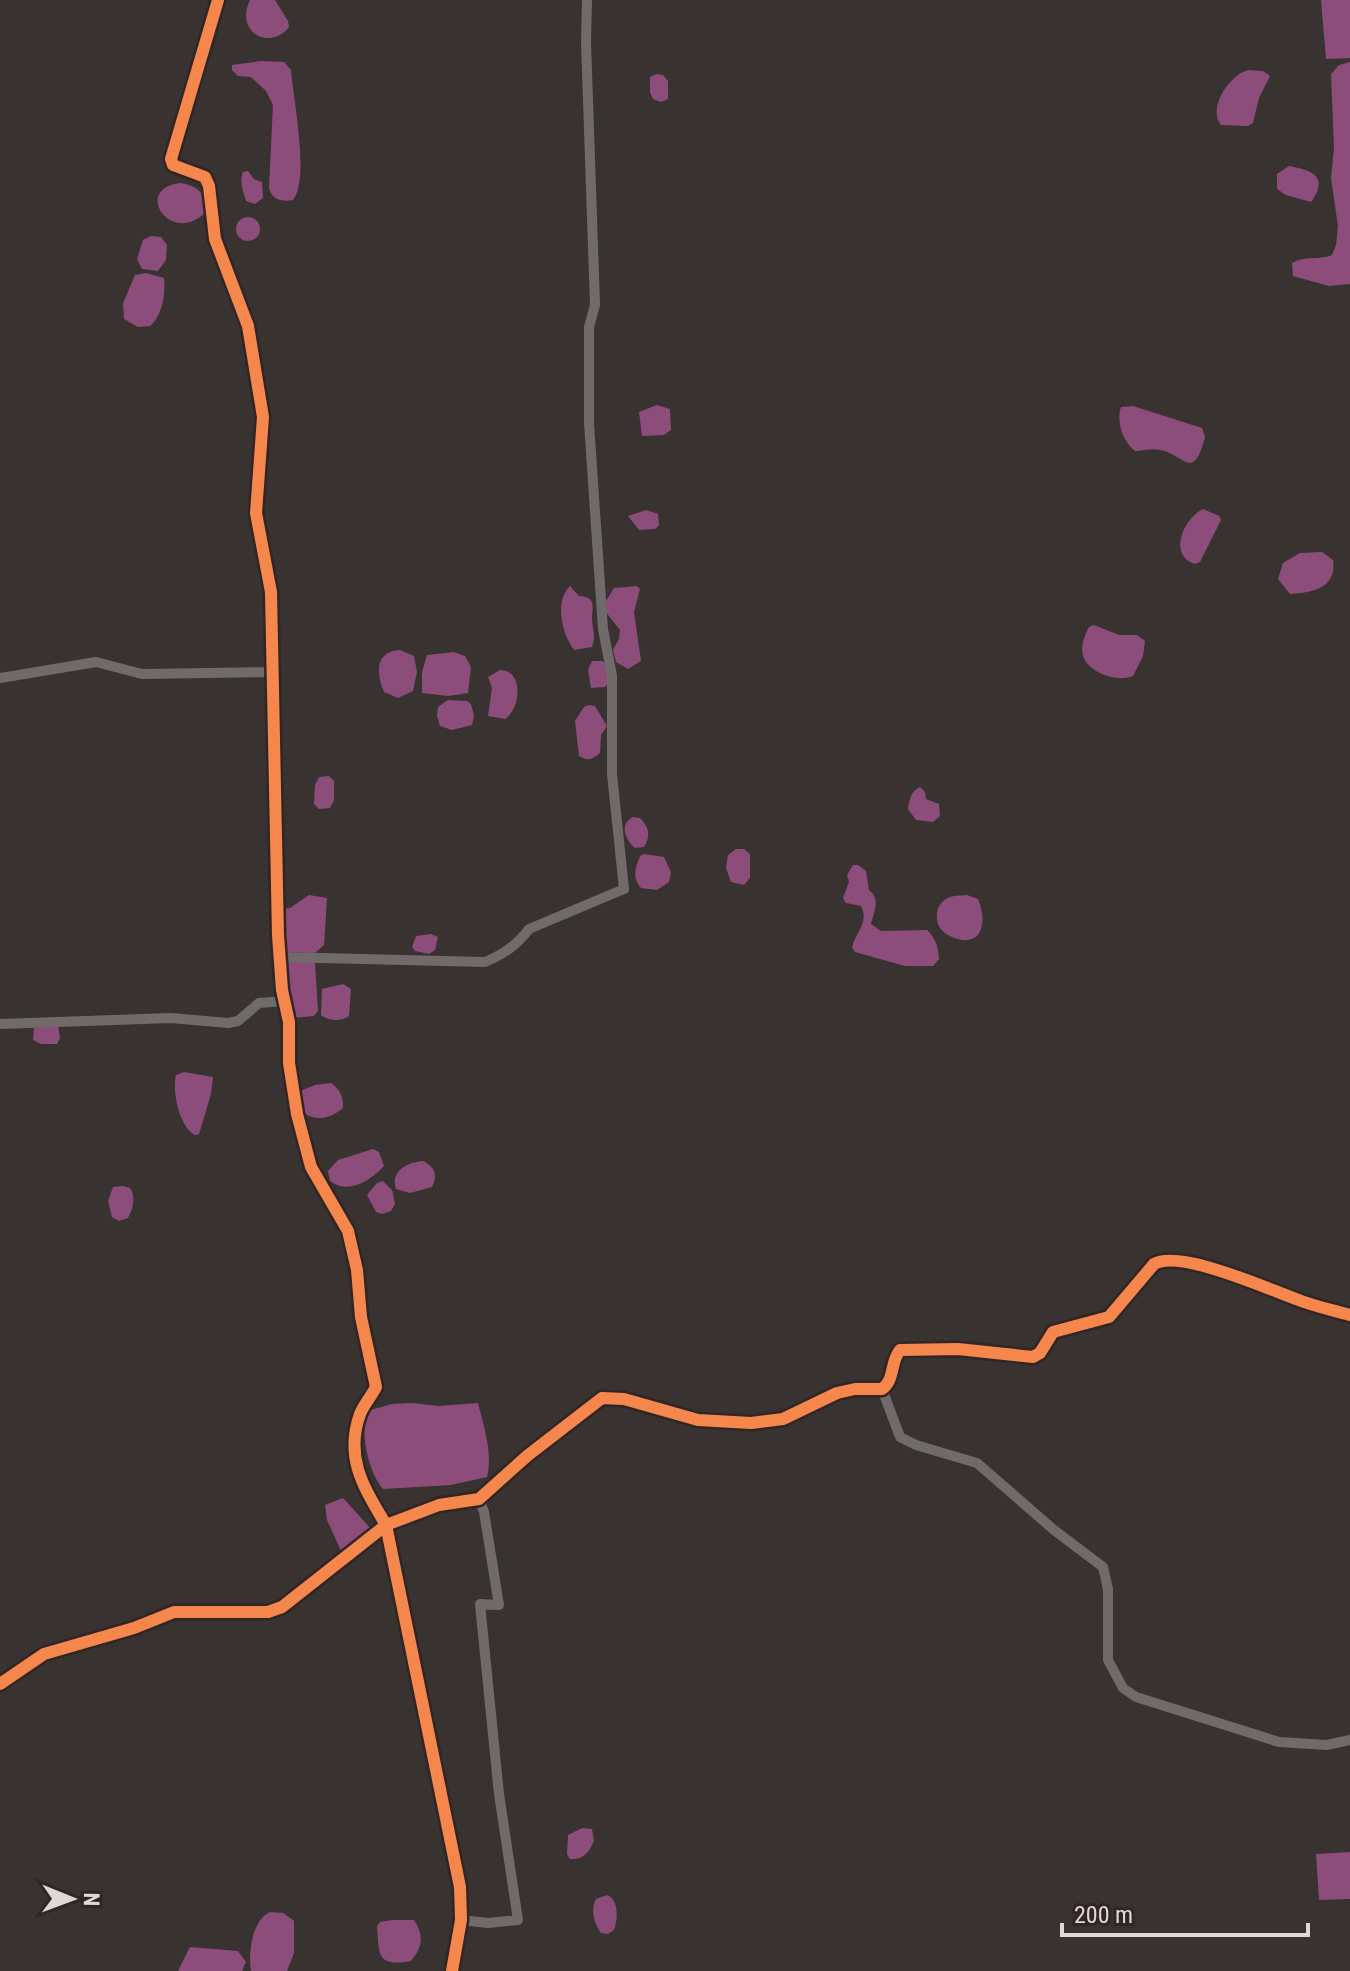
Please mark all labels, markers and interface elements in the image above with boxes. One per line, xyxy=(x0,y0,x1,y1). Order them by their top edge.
north arrow xyxy=(32,1859,112,1939)
scale bar xyxy=(1062,1887,1308,1937)
text: N xyxy=(79,1892,104,1906)
text: 200 m xyxy=(1074,1901,1133,1929)

